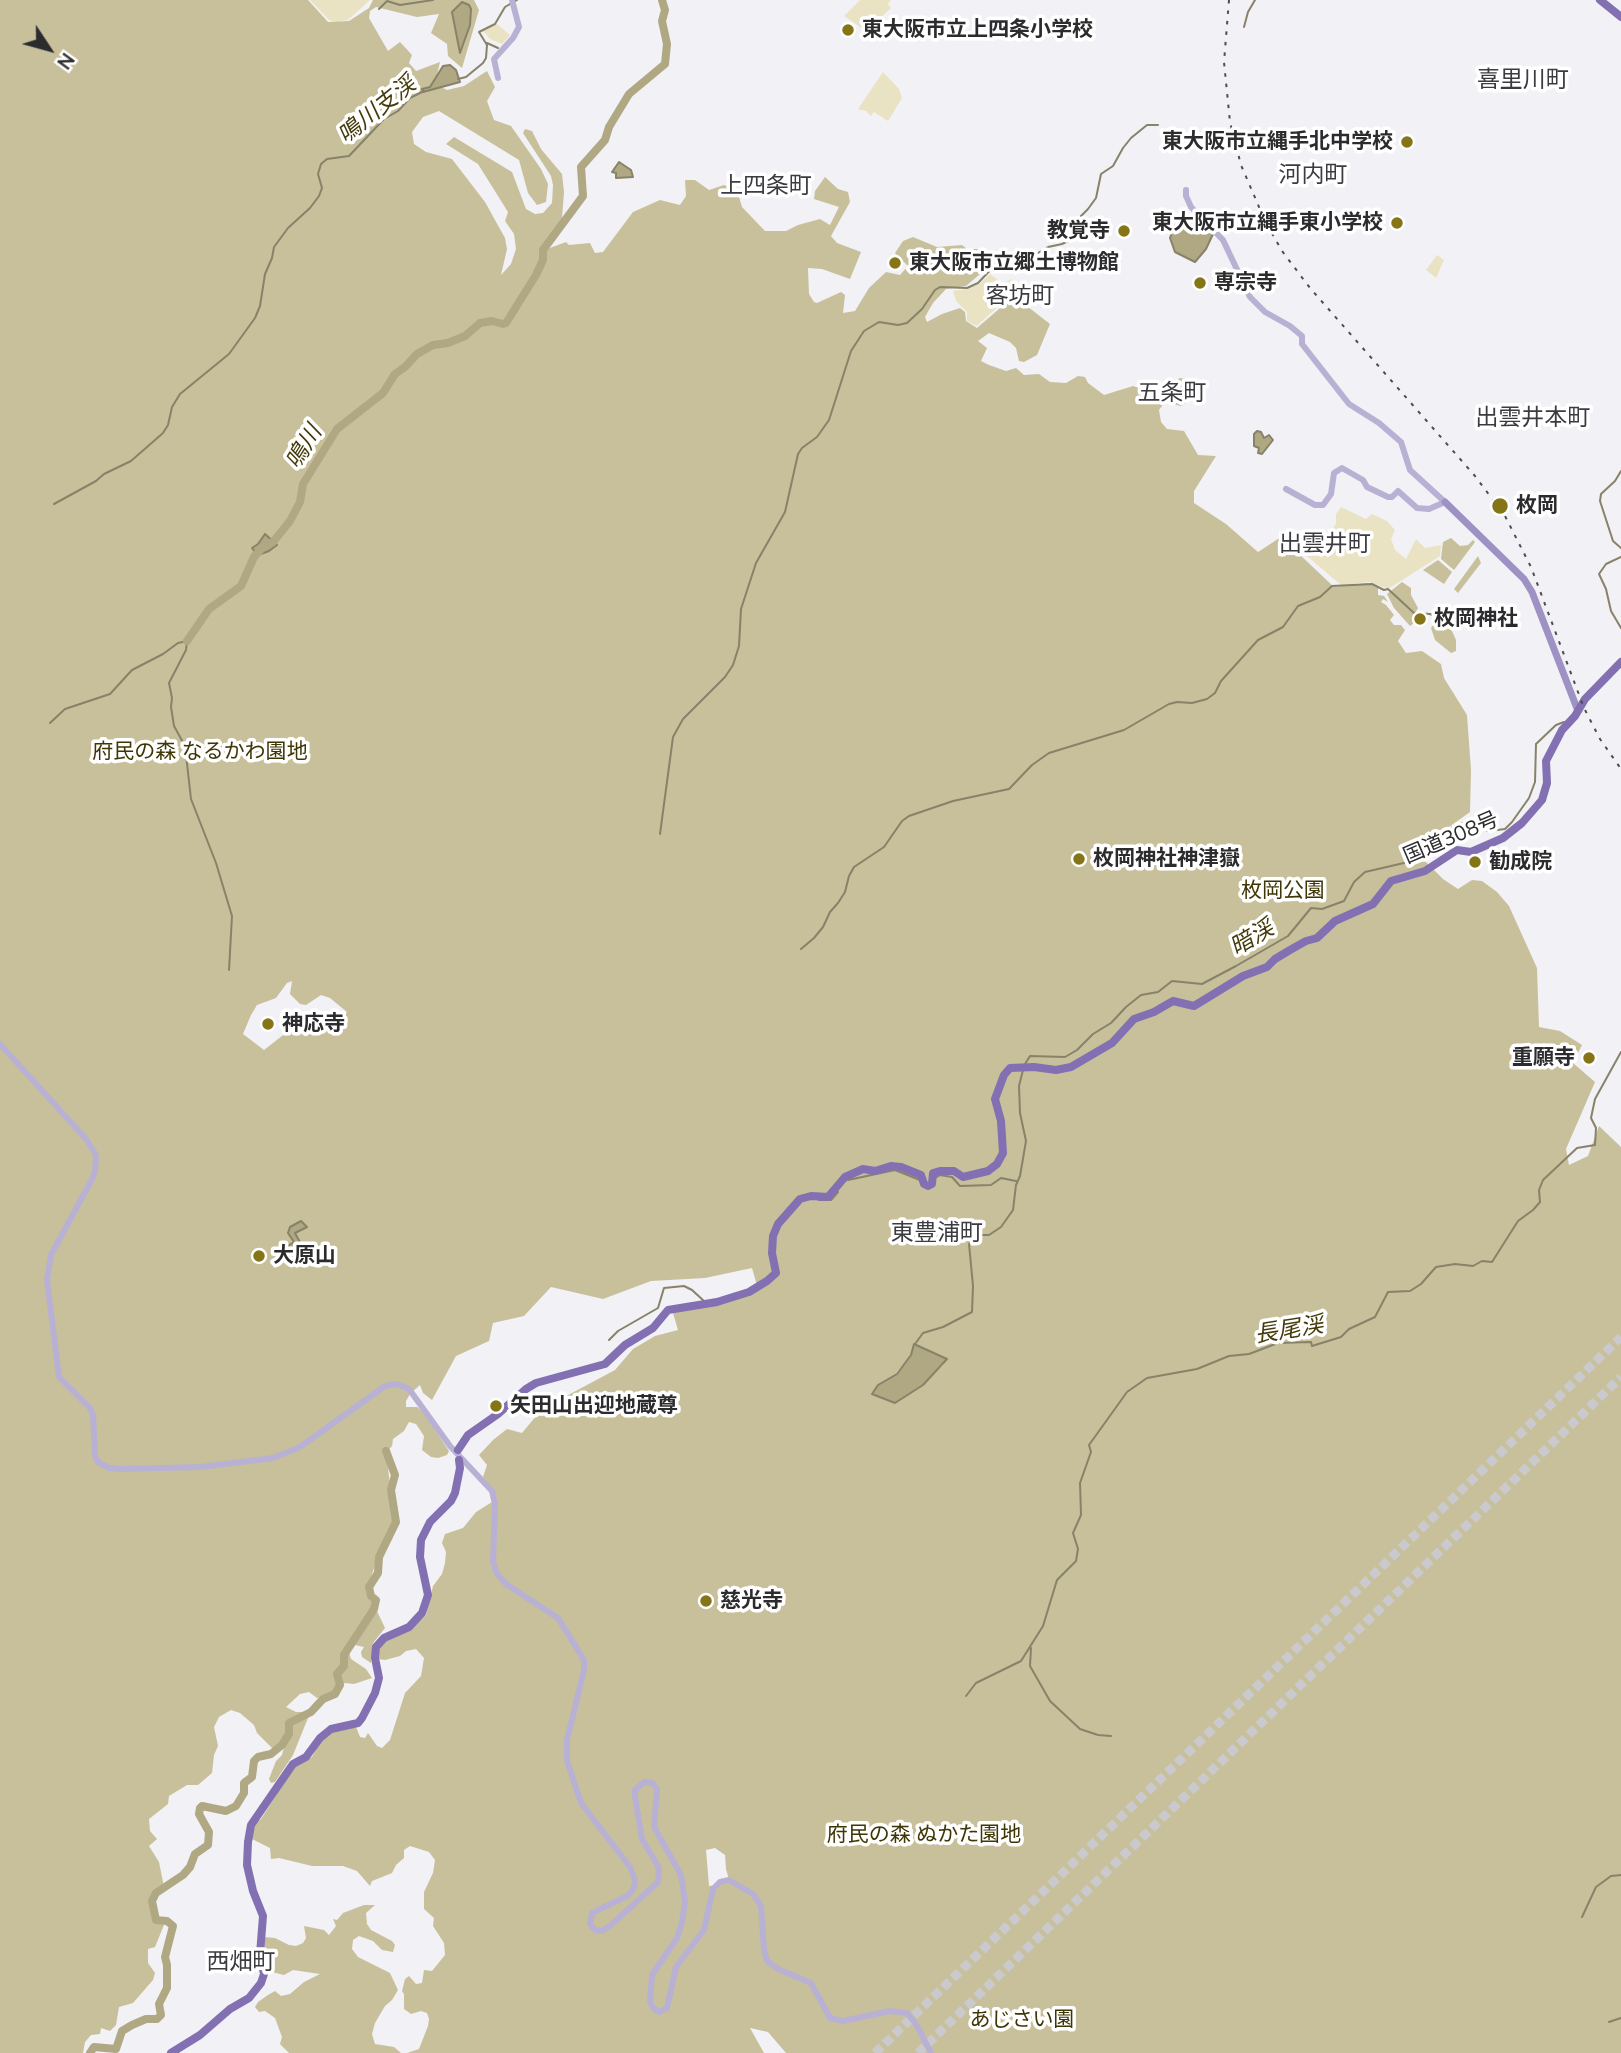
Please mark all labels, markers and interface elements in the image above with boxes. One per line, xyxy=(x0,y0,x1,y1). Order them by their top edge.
north arrow xyxy=(14,14,84,84)
place label: 東大阪市立上四条小学校 xyxy=(862,17,1093,43)
marker: 東大阪市立上四条小学校 xyxy=(840,22,856,38)
text: N xyxy=(52,48,80,74)
district label: 喜里川町 xyxy=(1477,66,1569,94)
water label: 鳴川支渓 xyxy=(333,70,421,150)
place label: 東大阪市立縄手北中学校 xyxy=(1162,129,1393,155)
marker: 東大阪市立縄手北中学校 xyxy=(1399,134,1415,150)
district label: 河内町 xyxy=(1279,161,1347,189)
district label: 上四条町 xyxy=(720,172,812,200)
place label: 東大阪市立縄手東小学校 xyxy=(1152,210,1383,236)
marker: 東大阪市立縄手東小学校 xyxy=(1389,215,1405,231)
place label: 教覚寺 xyxy=(1047,218,1110,244)
marker: 教覚寺 xyxy=(1116,223,1132,239)
place label: 東大阪市立郷土博物館 xyxy=(909,250,1119,276)
marker: 東大阪市立郷土博物館 xyxy=(887,255,903,271)
place label: 専宗寺 xyxy=(1214,270,1277,296)
marker: 専宗寺 xyxy=(1192,275,1208,291)
district label: 客坊町 xyxy=(986,282,1054,310)
district label: 五条町 xyxy=(1138,379,1206,407)
district label: 出雲井本町 xyxy=(1476,404,1590,432)
water label: 鳴川 xyxy=(280,420,328,474)
place label: 枚岡 xyxy=(1516,493,1558,519)
marker: 枚岡 xyxy=(1490,496,1510,516)
district label: 出雲井町 xyxy=(1279,530,1371,558)
place label: 枚岡神社 xyxy=(1434,606,1518,632)
marker: 枚岡神社 xyxy=(1412,611,1428,627)
park label: 府民の森 なるかわ園地 xyxy=(92,739,308,765)
street label: 国道308号 xyxy=(1400,807,1502,869)
place label: 枚岡神社神津嶽 xyxy=(1093,846,1240,872)
place label: 勧成院 xyxy=(1489,849,1552,875)
marker: 枚岡神社神津嶽 xyxy=(1071,851,1087,867)
marker: 勧成院 xyxy=(1467,854,1483,870)
park label: 枚岡公園 xyxy=(1241,878,1325,904)
water label: 暗渓 xyxy=(1225,914,1279,962)
place label: 神応寺 xyxy=(282,1011,345,1037)
marker: 神応寺 xyxy=(260,1016,276,1032)
place label: 重願寺 xyxy=(1512,1045,1575,1071)
marker: 重願寺 xyxy=(1581,1050,1597,1066)
district label: 東豊浦町 xyxy=(891,1219,983,1247)
place label: 大原山 xyxy=(273,1243,336,1269)
marker: 大原山 xyxy=(251,1248,267,1264)
water label: 長尾渓 xyxy=(1253,1311,1325,1349)
place label: 矢田山出迎地蔵尊 xyxy=(510,1393,678,1419)
marker: 矢田山出迎地蔵尊 xyxy=(488,1398,504,1414)
place label: 慈光寺 xyxy=(720,1588,783,1614)
marker: 慈光寺 xyxy=(698,1593,714,1609)
park label: 府民の森 ぬかた園地 xyxy=(827,1822,1021,1848)
district label: 西畑町 xyxy=(207,1948,275,1976)
park label: あじさい園 xyxy=(970,2007,1074,2033)

